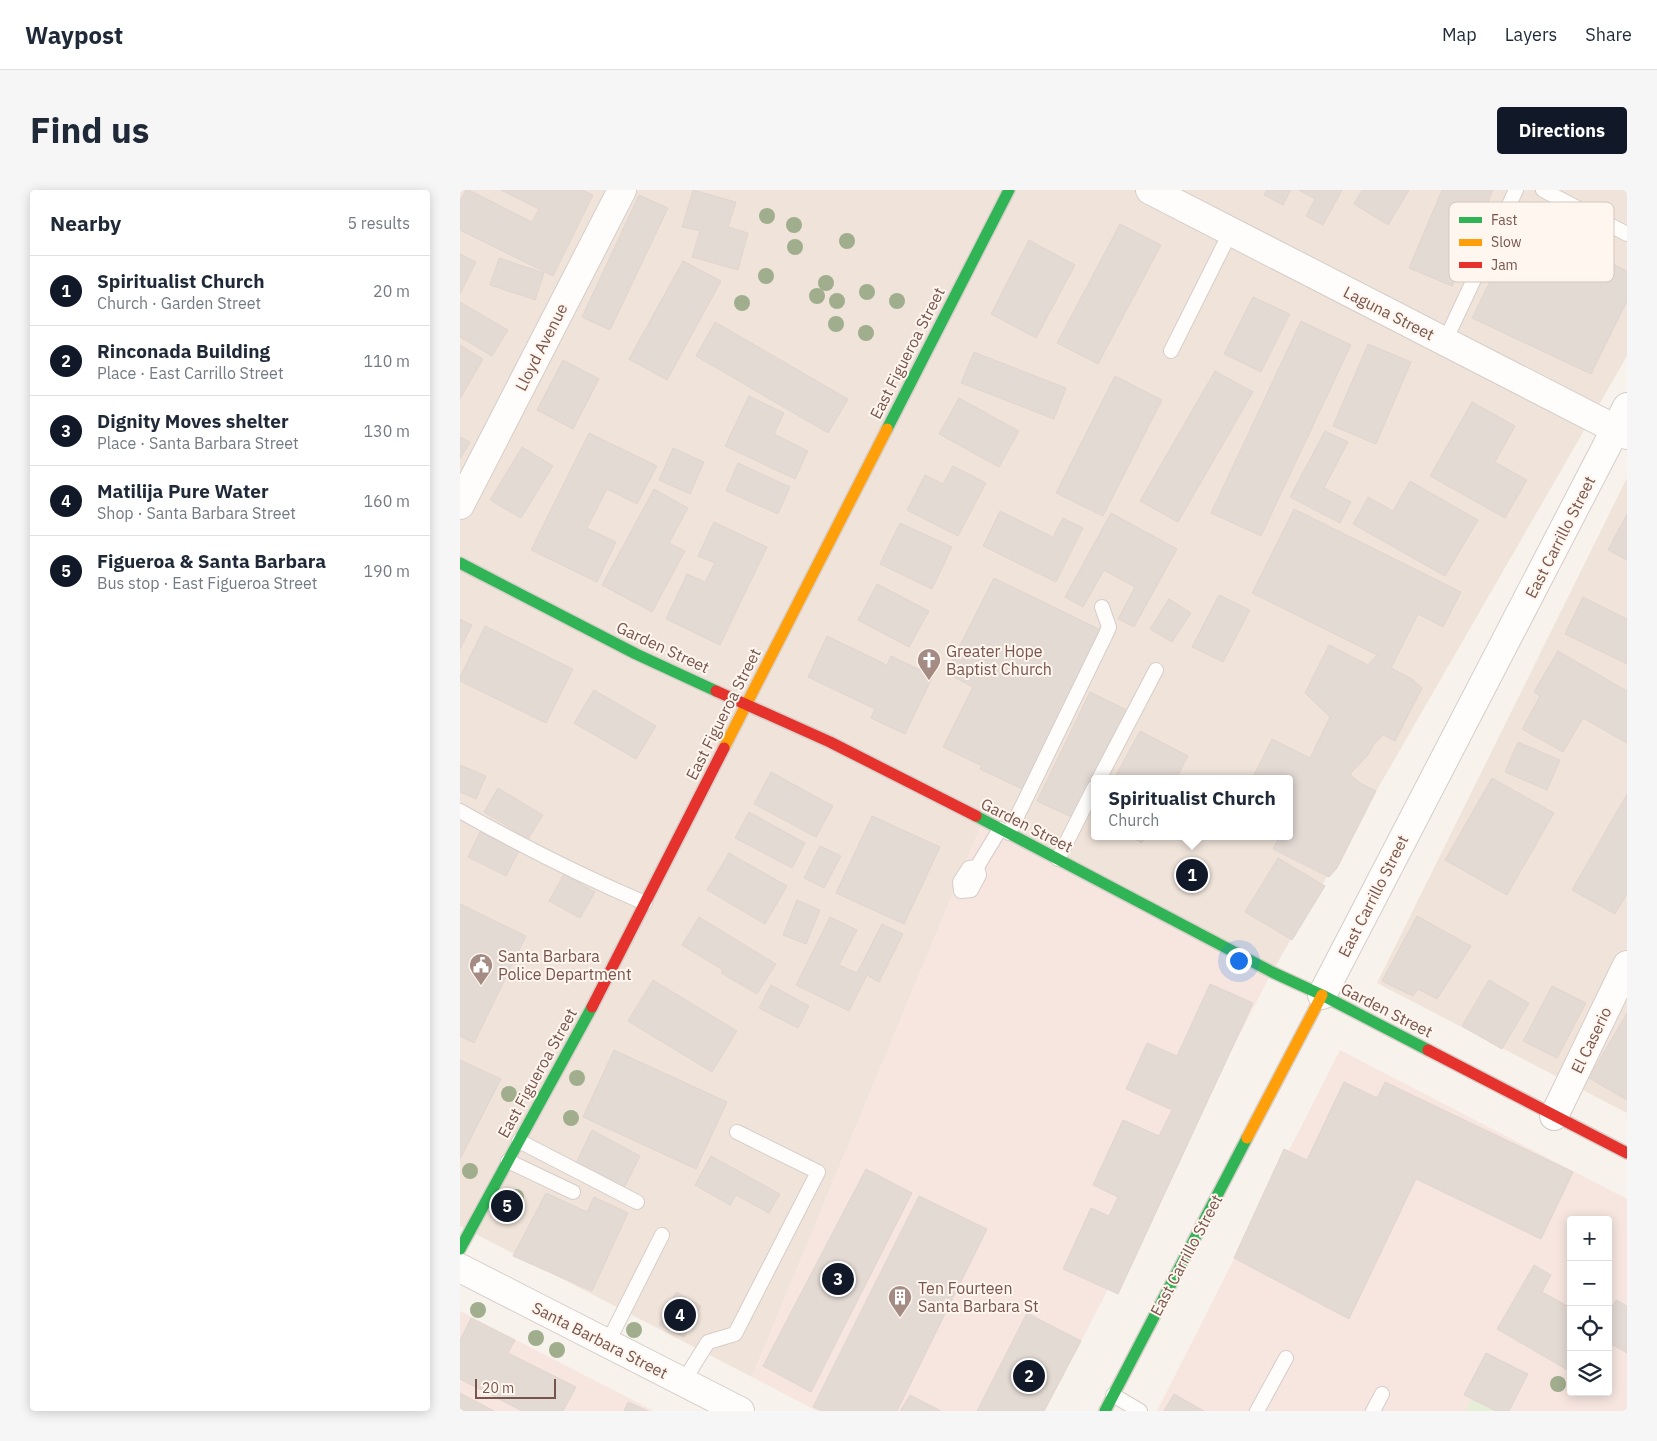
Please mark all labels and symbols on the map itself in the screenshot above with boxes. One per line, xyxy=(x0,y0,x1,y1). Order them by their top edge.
legend xyxy=(1449,202,1614,282)
text: Fast xyxy=(1491,211,1517,229)
text: Slow xyxy=(1491,233,1522,251)
text: Jam xyxy=(1491,256,1518,274)
street label: Laguna Street xyxy=(1340,282,1438,344)
street label: East Figueroa Street xyxy=(865,284,949,422)
street label: Lloyd Avenue xyxy=(510,300,572,394)
street label: East Carrillo Street xyxy=(1521,473,1599,601)
street label: Garden Street xyxy=(613,617,713,677)
place label: Greater Hope Baptist Church xyxy=(946,641,1052,679)
street label: East Figueroa Street xyxy=(681,645,765,783)
church icon: Greater Hope Baptist Church xyxy=(916,647,942,681)
street label: Garden Street xyxy=(978,793,1076,857)
street label: East Carrillo Street xyxy=(1334,832,1412,960)
pin: 1 xyxy=(1176,856,1208,894)
place label: Santa Barbara Police Department xyxy=(498,946,632,984)
your location xyxy=(1226,948,1252,974)
public building icon: Santa Barbara Police Department xyxy=(468,952,494,986)
street label: Garden Street xyxy=(1338,978,1436,1042)
street label: El Caserio xyxy=(1566,1004,1616,1076)
street label: East Figueroa Street xyxy=(493,1005,581,1141)
pin: 5 xyxy=(491,1187,523,1225)
street label: East Carrillo Street xyxy=(1146,1191,1226,1319)
pin: 3 xyxy=(822,1260,854,1298)
place label: Ten Fourteen Santa Barbara St xyxy=(918,1278,1039,1316)
building icon: Ten Fourteen Santa Barbara St xyxy=(887,1284,913,1318)
pin: 4 xyxy=(664,1296,696,1334)
street label: Santa Barbara Street xyxy=(529,1297,671,1383)
pin: 2 xyxy=(1013,1357,1045,1395)
scale bar xyxy=(475,1376,556,1399)

